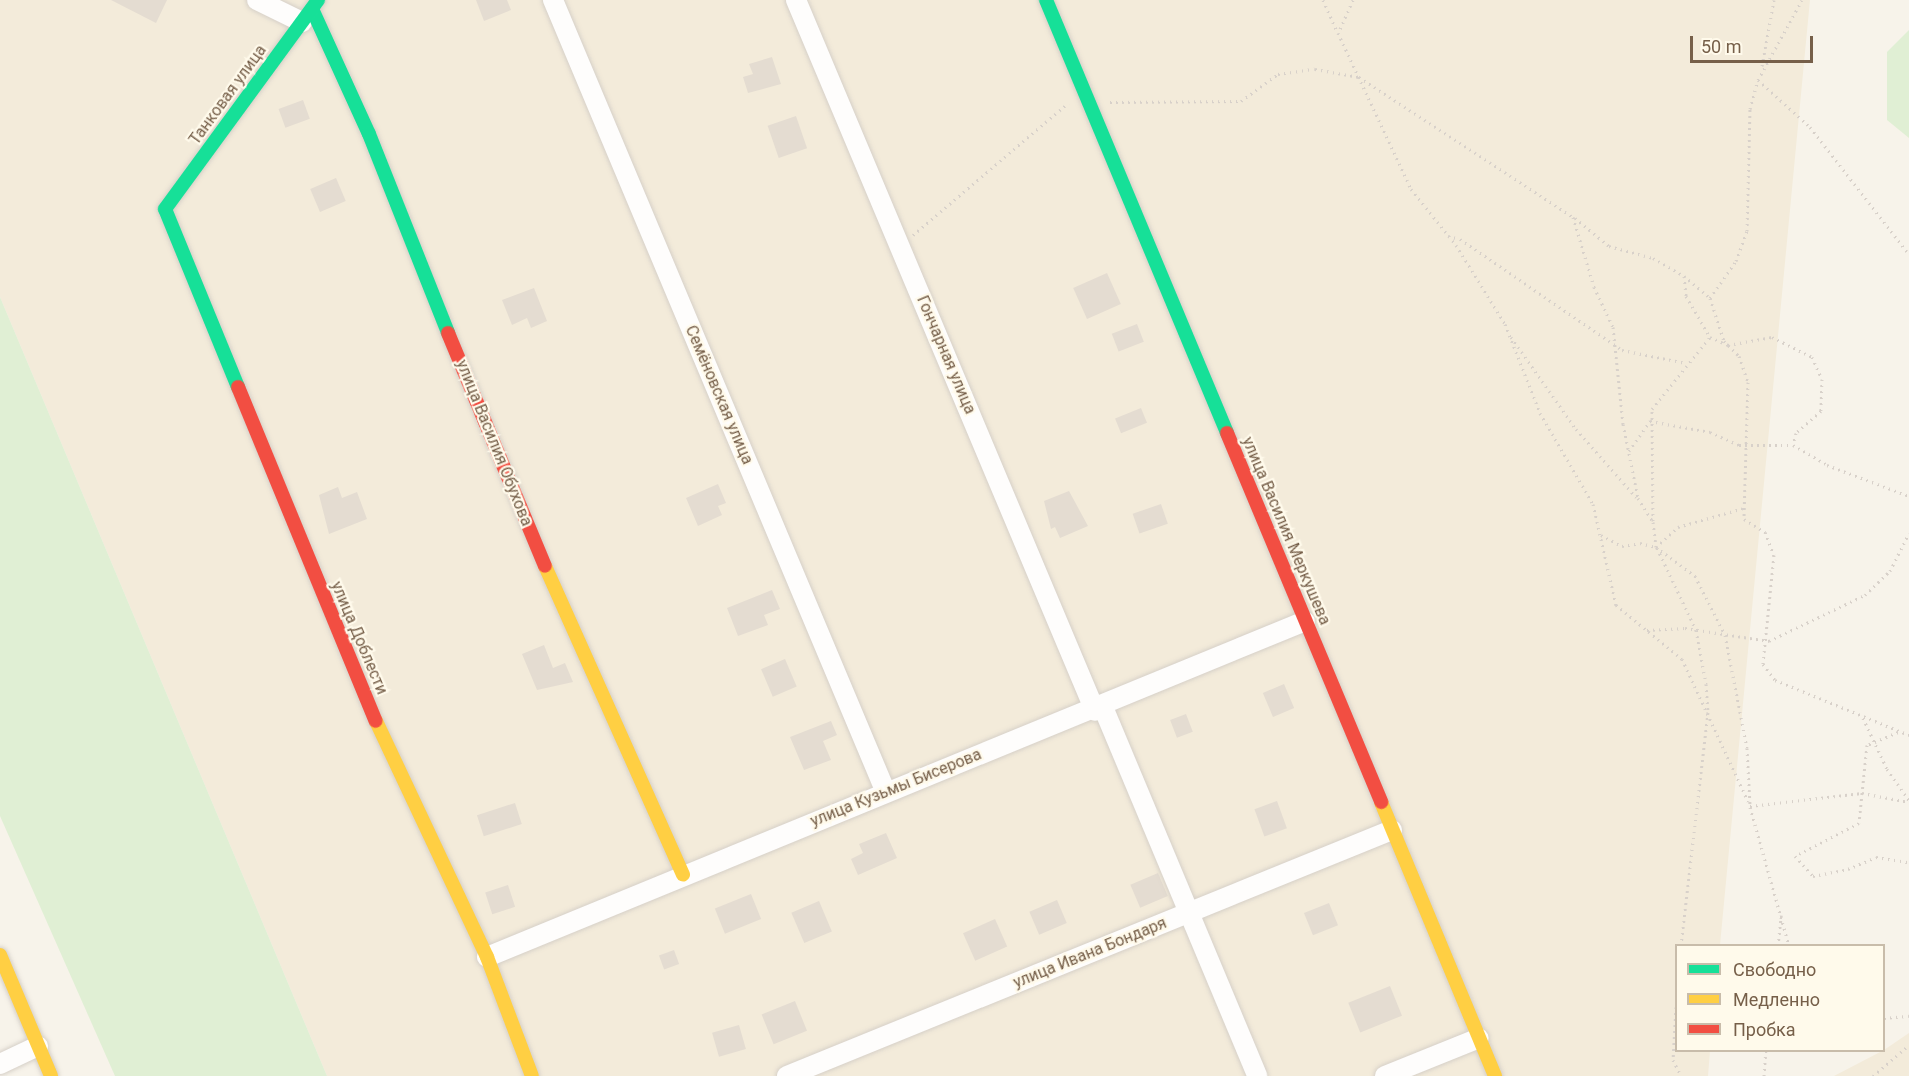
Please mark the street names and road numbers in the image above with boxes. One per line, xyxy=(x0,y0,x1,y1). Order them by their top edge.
street label: Танковая улица xyxy=(185,41,271,149)
street label: Гончарная улица xyxy=(912,293,980,417)
street label: Семёновская улица xyxy=(681,323,757,467)
street label: улица Василия Обухова xyxy=(452,357,536,529)
street label: улица Василия Меркушева xyxy=(1238,434,1334,628)
street label: улица Доблести xyxy=(327,579,391,697)
street label: улица Кузьмы Бисерова xyxy=(808,745,984,831)
street label: улица Ивана Бондаря xyxy=(1011,913,1169,993)

